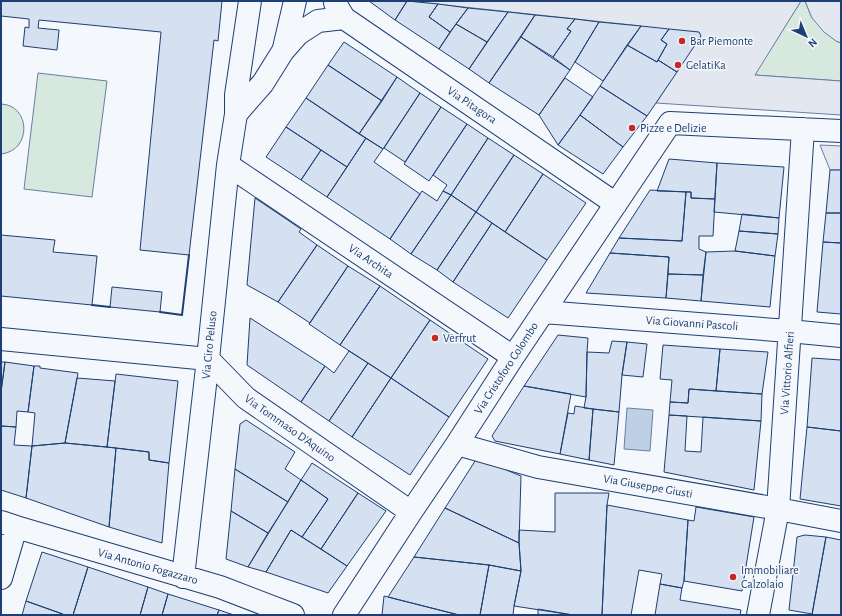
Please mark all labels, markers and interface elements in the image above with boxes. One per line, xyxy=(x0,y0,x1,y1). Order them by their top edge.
north arrow xyxy=(786,16,826,56)
place label: Bar Piemonte xyxy=(690,35,753,47)
marker: Bar Piemonte xyxy=(677,36,687,46)
text: N xyxy=(806,36,819,49)
place label: GelatiKa xyxy=(686,59,726,71)
marker: GelatiKa xyxy=(673,60,683,70)
street label: Via Pitagora xyxy=(445,84,499,126)
place label: Pizze e Delizie xyxy=(640,122,706,134)
marker: Pizze e Delizie xyxy=(627,123,637,133)
street label: Via Archita xyxy=(346,242,396,280)
street label: Via Ciro Peluso xyxy=(199,310,219,380)
street label: Via Giovanni Pascoli xyxy=(645,314,739,332)
street label: Via Cristoforo Colombo xyxy=(472,320,540,416)
street label: Via Vittorio Alfieri xyxy=(778,331,796,415)
place label: Verfrut xyxy=(443,332,476,344)
marker: Verfrut xyxy=(430,333,440,343)
street label: Via Tommaso D'Aquino xyxy=(242,392,338,464)
street label: Via Giuseppe Giusti xyxy=(602,472,694,500)
street label: Via Antonio Fogazzaro xyxy=(97,546,200,586)
place label: Immobiliare Calzolaio xyxy=(741,564,799,590)
marker: Immobiliare Calzolaio xyxy=(728,572,738,582)

